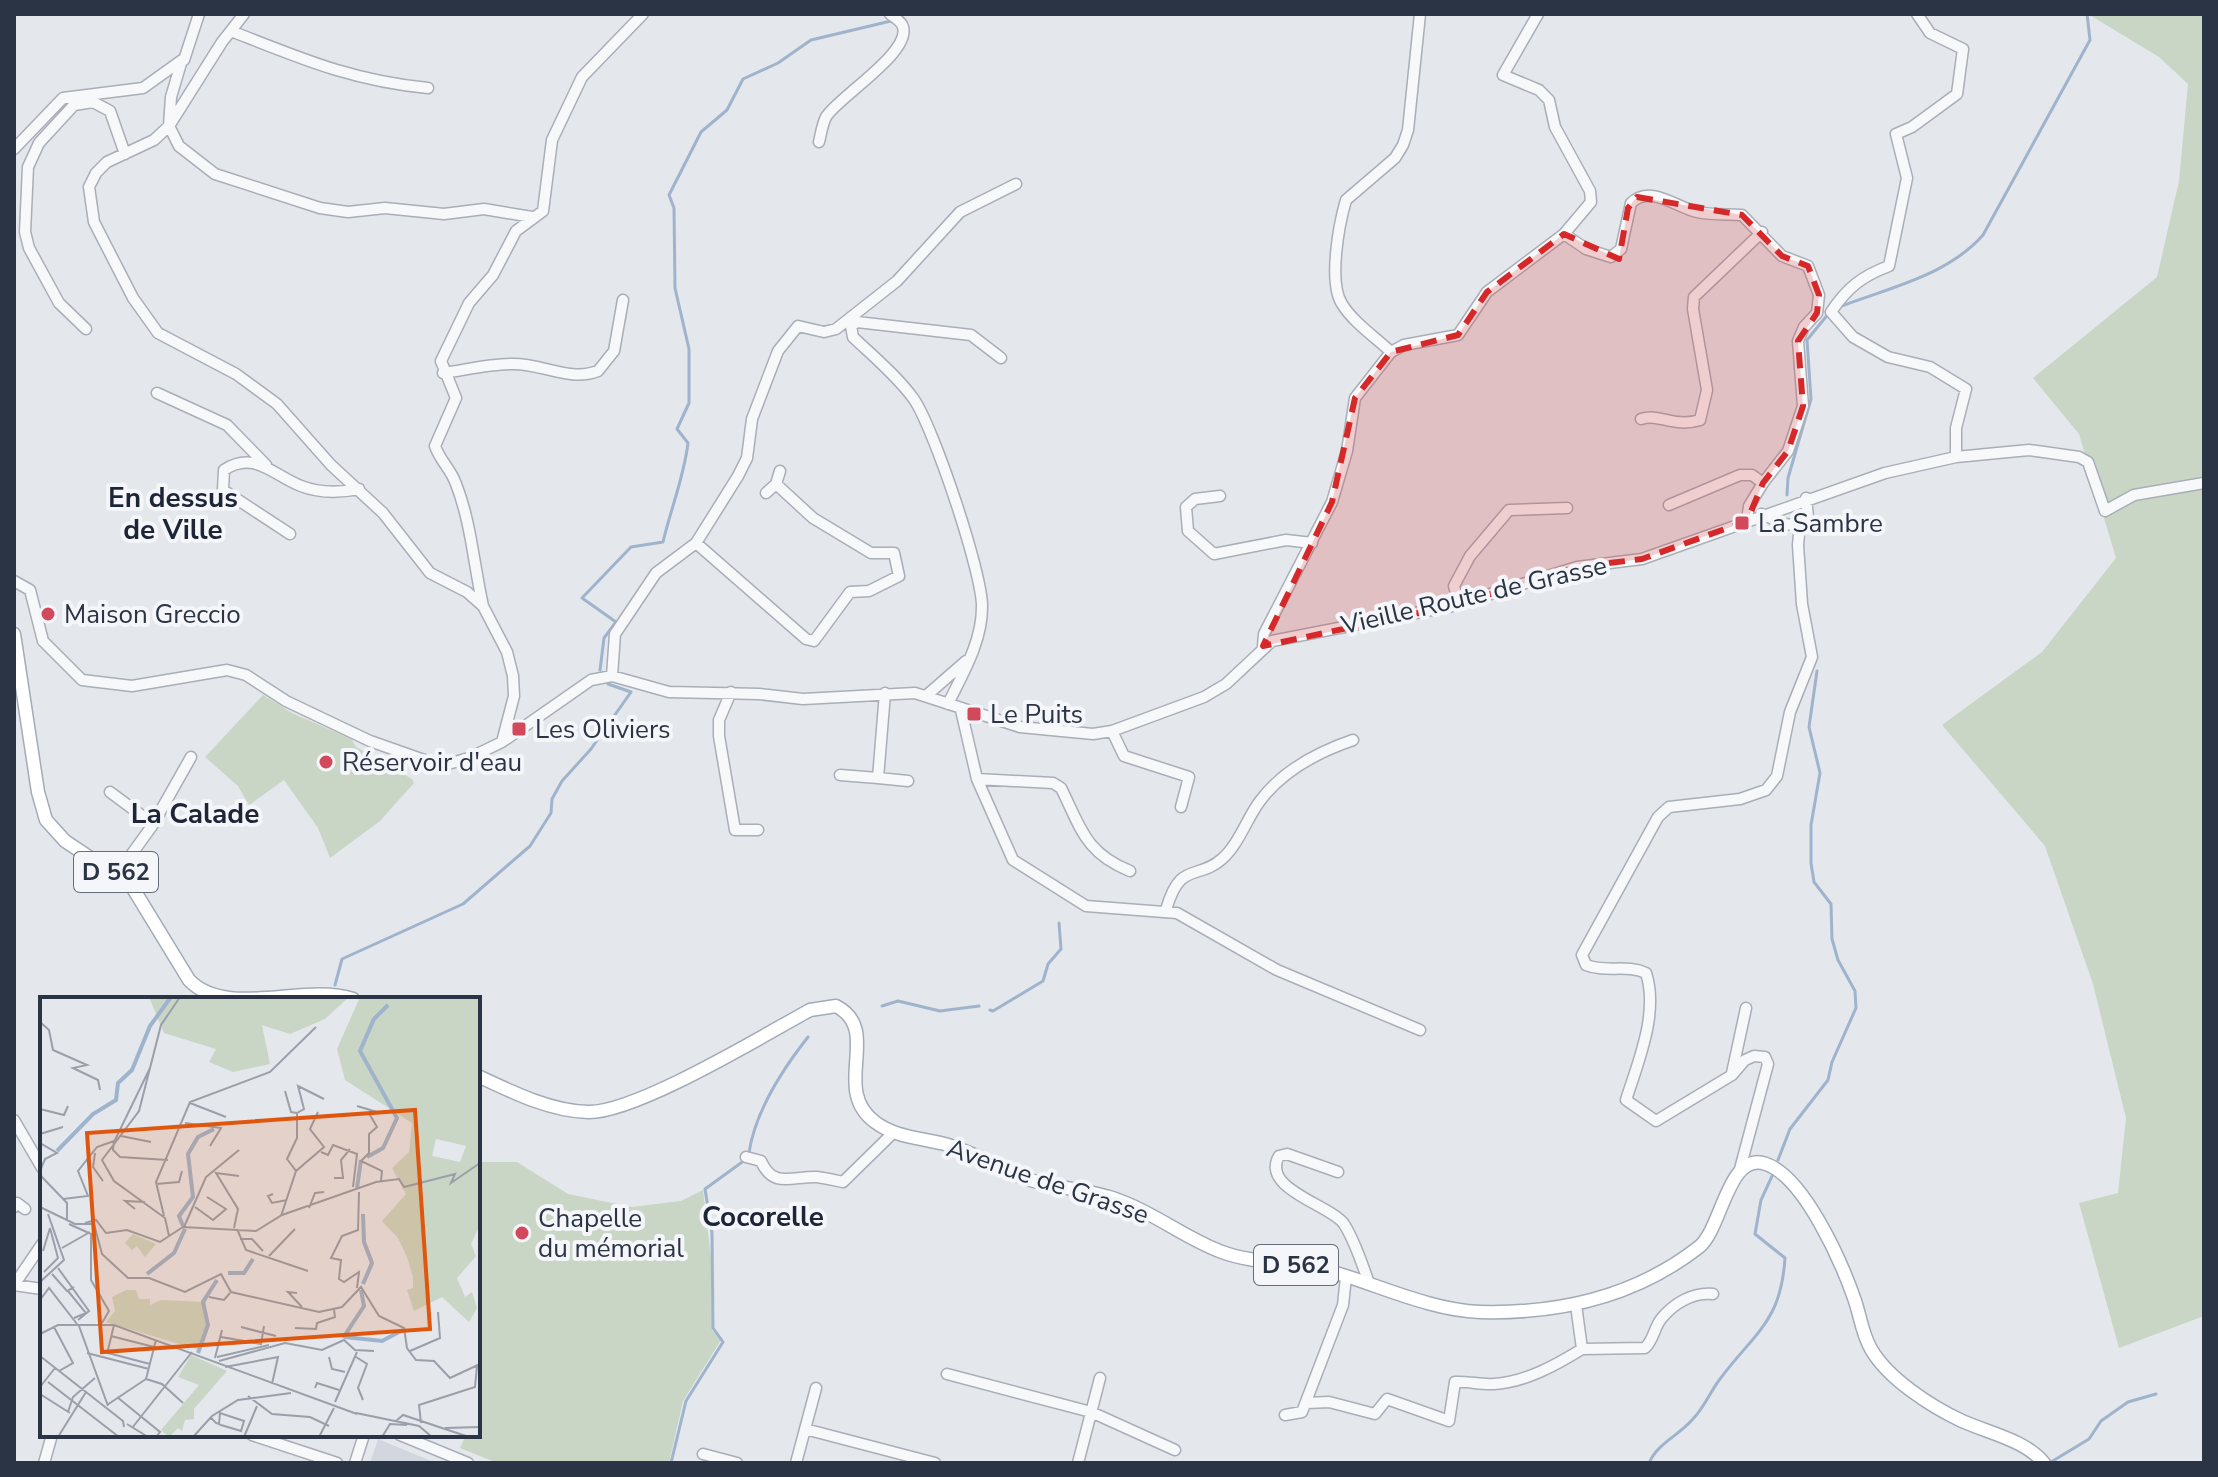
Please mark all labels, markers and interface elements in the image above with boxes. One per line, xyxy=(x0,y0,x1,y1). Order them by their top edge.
district label: En dessus de Ville xyxy=(108,479,238,549)
place label: La Sambre xyxy=(1758,506,1883,541)
marker: La Sambre xyxy=(1733,514,1751,532)
street label: Vieille Route de Grasse xyxy=(1337,548,1610,643)
place label: Maison Greccio xyxy=(64,597,241,632)
marker: Maison Greccio xyxy=(39,605,57,623)
place label: Le Puits xyxy=(990,697,1083,732)
marker: Le Puits xyxy=(965,705,983,723)
place label: Les Oliviers xyxy=(535,712,671,747)
marker: Les Oliviers xyxy=(510,720,528,738)
place label: Réservoir d'eau xyxy=(342,745,522,780)
marker: Réservoir d'eau xyxy=(317,753,335,771)
district label: La Calade xyxy=(131,795,259,833)
road number: D 562 xyxy=(74,852,158,892)
inset map xyxy=(40,997,480,1437)
street label: Avenue de Grasse xyxy=(942,1130,1154,1232)
district label: Cocorelle xyxy=(702,1198,824,1236)
place label: Chapelle du mémorial xyxy=(538,1201,684,1266)
marker: Chapelle du mémorial xyxy=(513,1224,531,1242)
road number: D 562 xyxy=(1254,1245,1338,1285)

